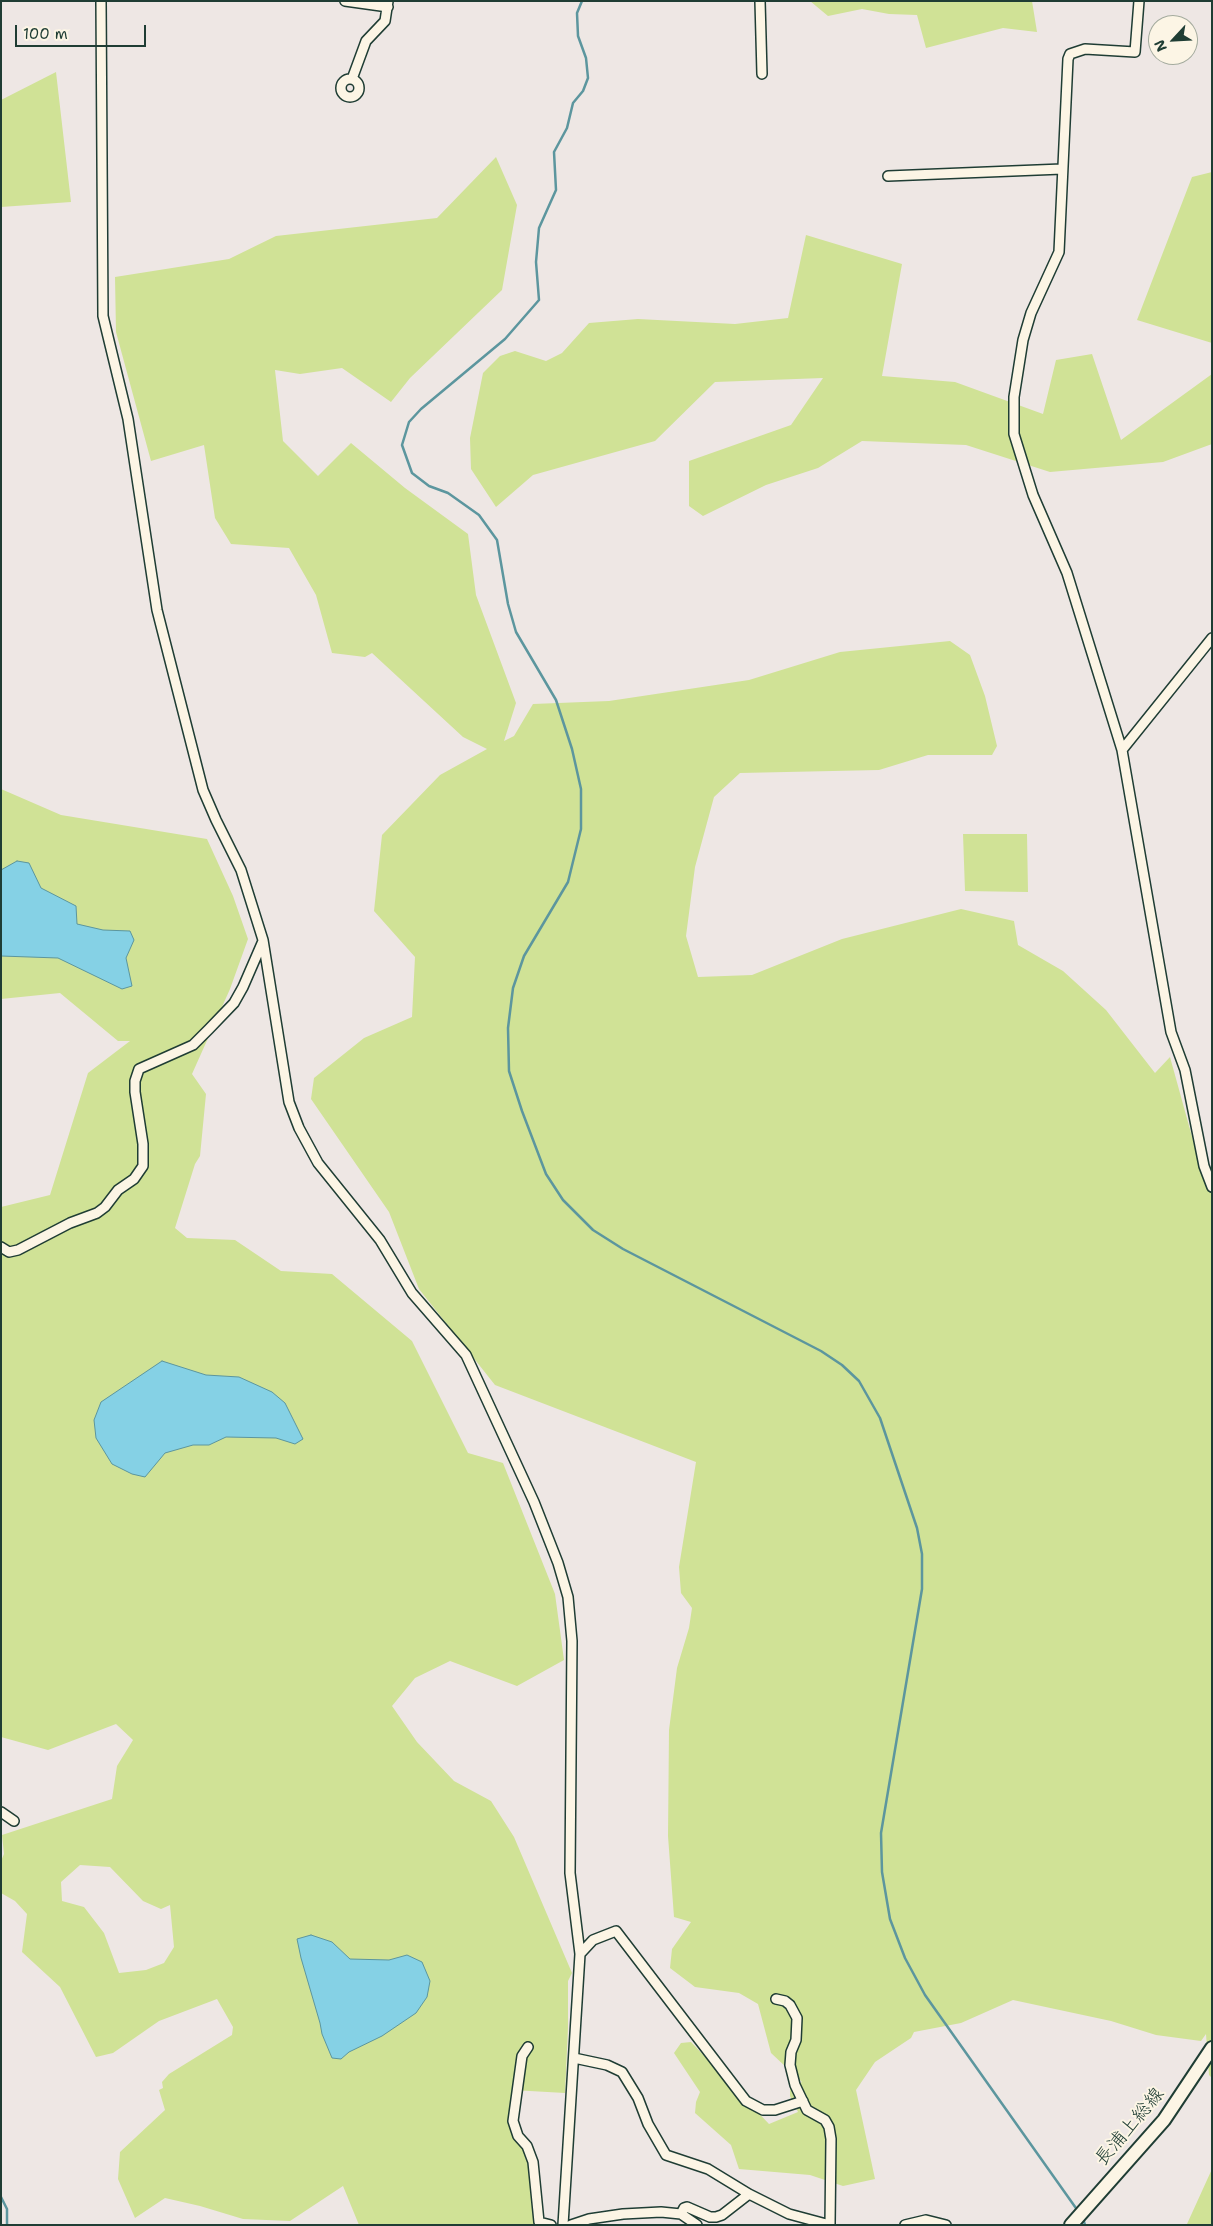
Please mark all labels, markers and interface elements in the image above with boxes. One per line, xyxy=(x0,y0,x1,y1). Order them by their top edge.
scale bar xyxy=(18,15,149,47)
north arrow xyxy=(1148,15,1198,65)
text: 100 m xyxy=(23,24,68,44)
text: N xyxy=(1150,37,1171,55)
street label: 長浦上総線 xyxy=(1091,2083,1169,2171)

